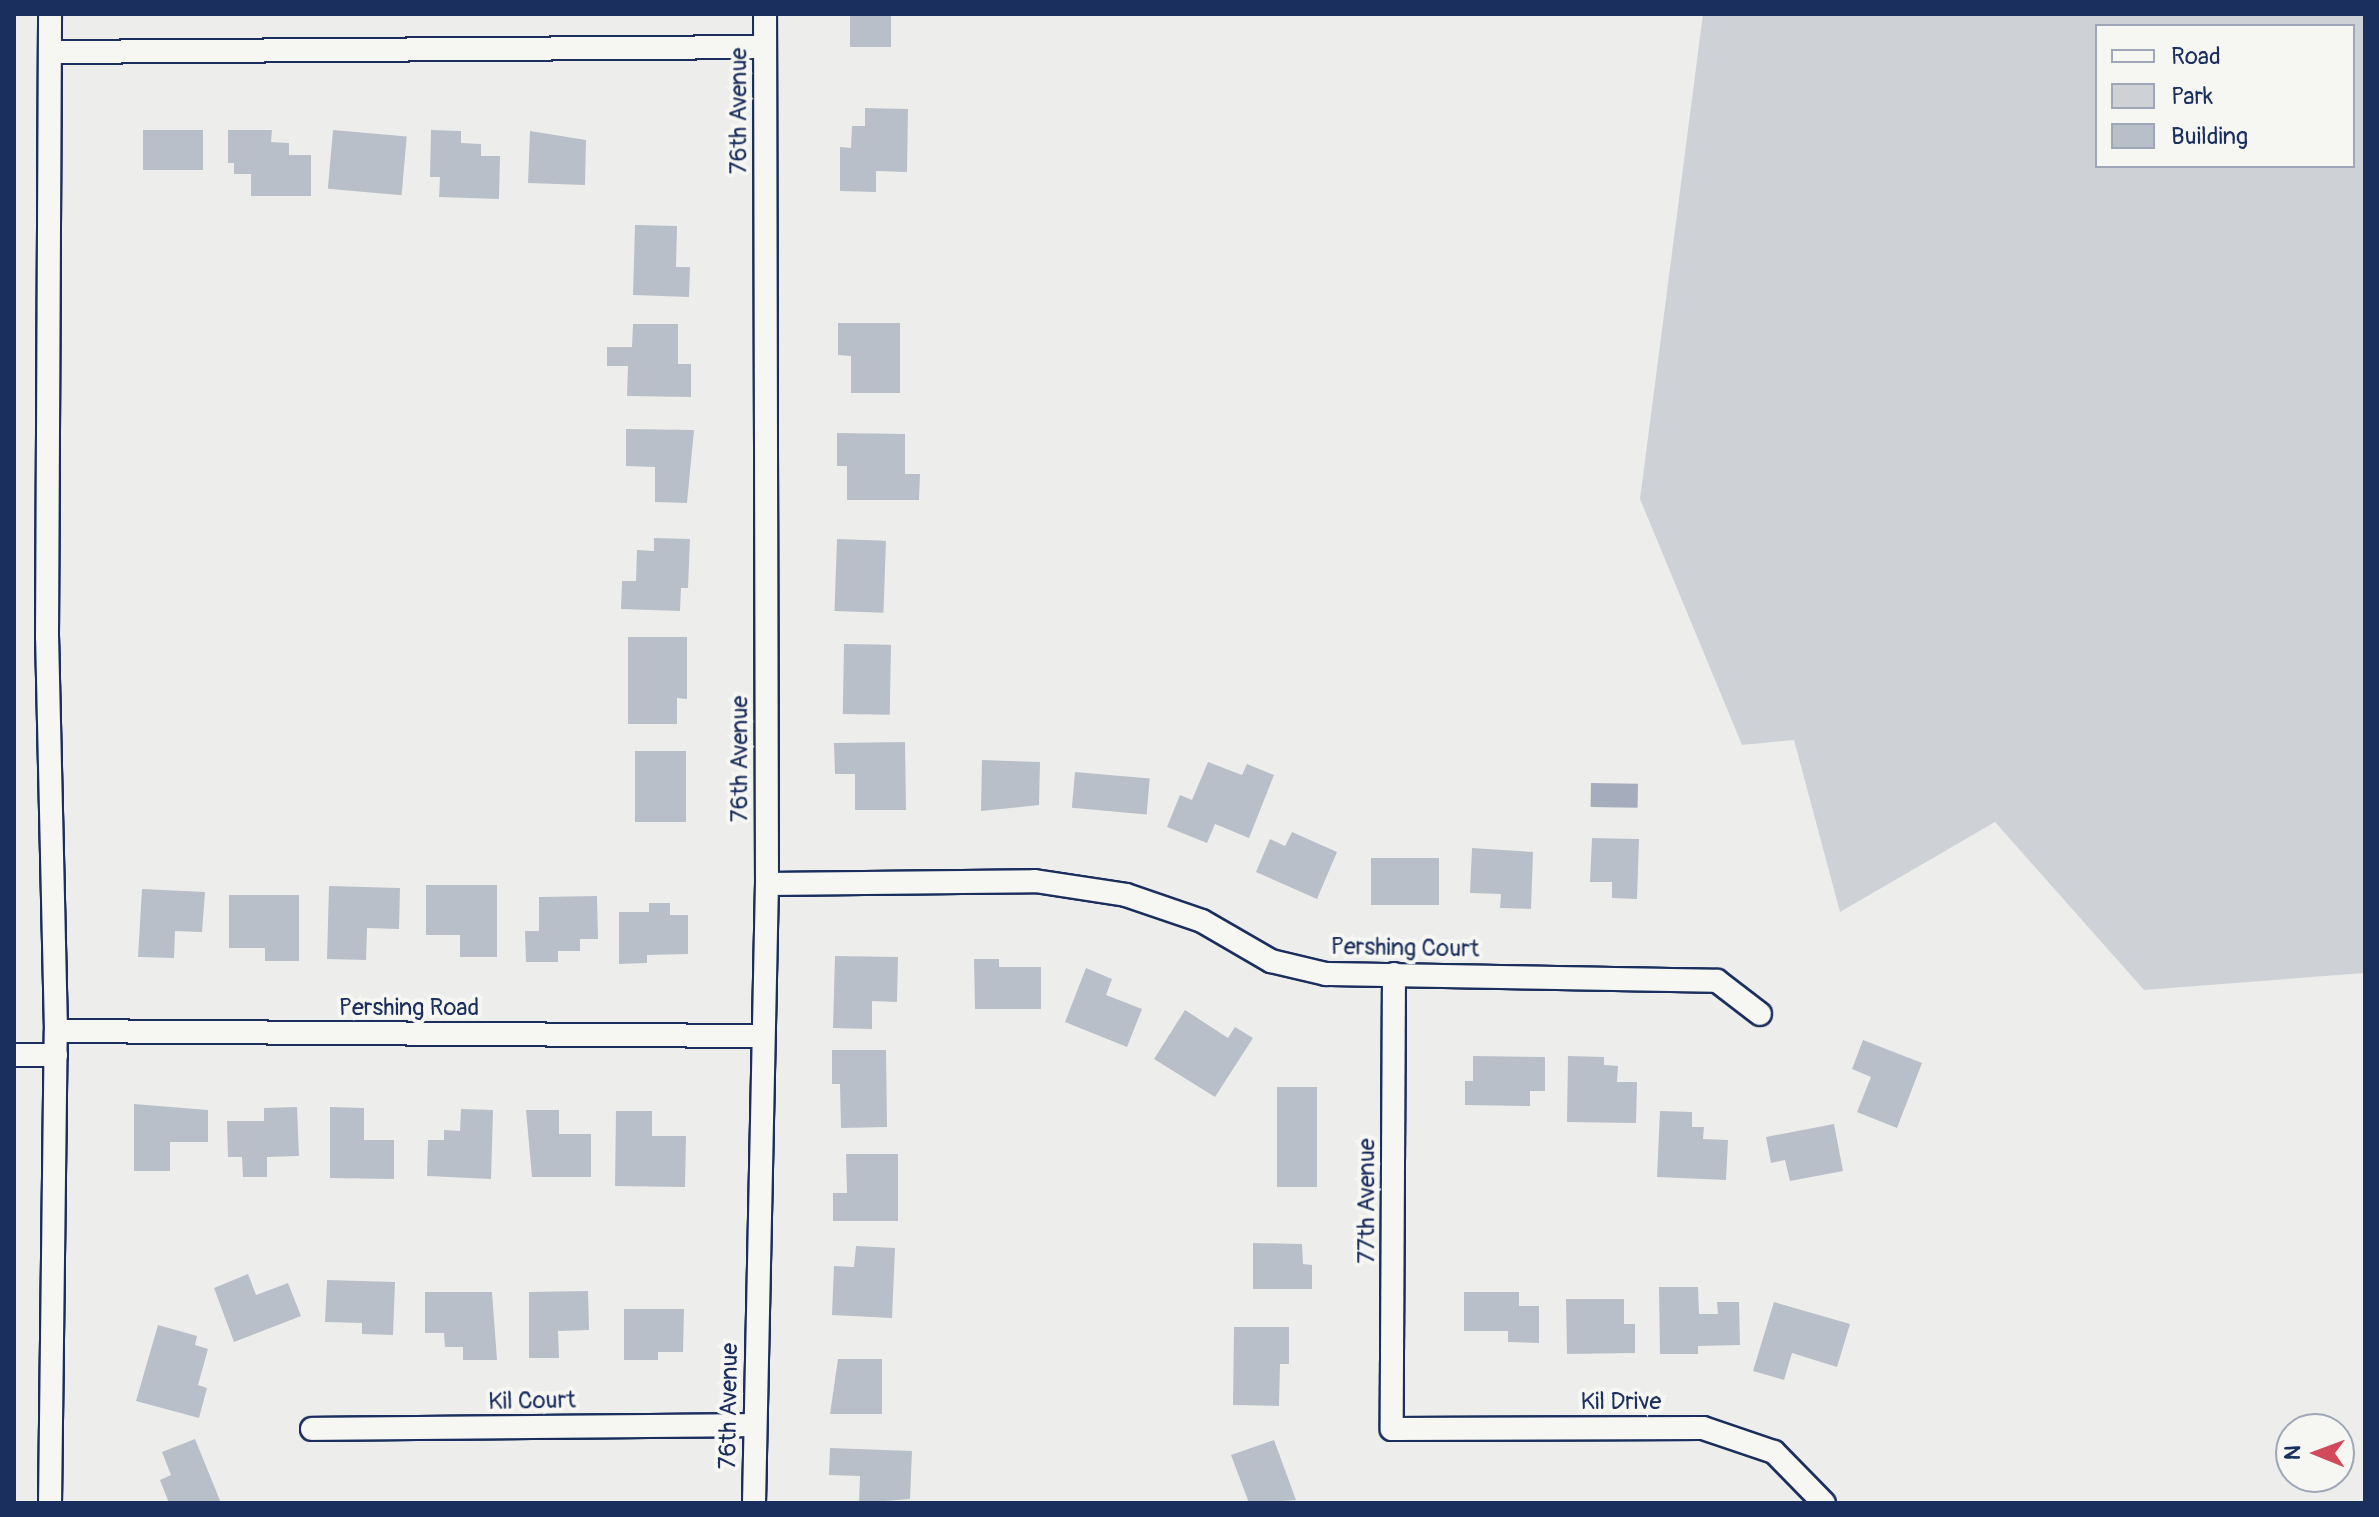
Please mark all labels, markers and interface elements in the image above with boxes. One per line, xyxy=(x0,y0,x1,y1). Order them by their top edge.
legend xyxy=(2095,24,2355,168)
text: Road xyxy=(2171,42,2221,71)
street label: 76th Avenue xyxy=(725,48,753,174)
text: Park xyxy=(2171,82,2213,111)
text: Building xyxy=(2171,122,2248,151)
street label: 76th Avenue xyxy=(726,696,754,822)
street label: Pershing Court xyxy=(1330,932,1480,964)
street label: Pershing Road xyxy=(339,994,479,1022)
street label: 77th Avenue xyxy=(1353,1138,1381,1264)
street label: 76th Avenue xyxy=(713,1342,745,1470)
street label: Kil Court xyxy=(488,1386,576,1416)
street label: Kil Drive xyxy=(1581,1388,1661,1416)
north arrow xyxy=(2275,1413,2355,1493)
text: N xyxy=(2279,1445,2307,1460)

